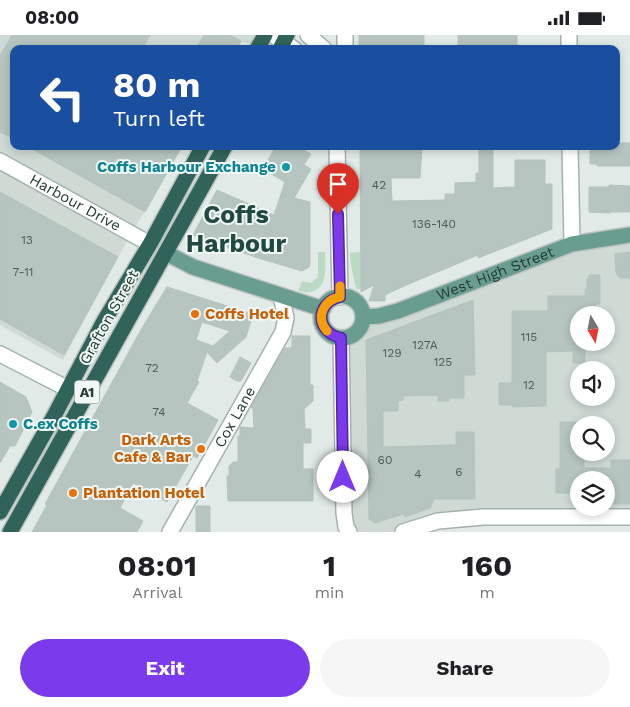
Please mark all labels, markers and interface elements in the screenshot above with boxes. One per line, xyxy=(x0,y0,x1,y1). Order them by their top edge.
text: 08:00 xyxy=(25,6,79,29)
text: 80 m xyxy=(113,64,200,106)
icon: left xyxy=(30,65,95,130)
text: Turn left xyxy=(113,106,205,131)
place label: Coffs Harbour Exchange xyxy=(97,158,276,176)
marker: Coffs Harbour Exchange xyxy=(280,161,292,173)
pin xyxy=(317,163,359,214)
street label: Harbour Drive xyxy=(26,170,124,235)
icon: arrive xyxy=(324,170,352,198)
house number: 42 xyxy=(372,178,386,192)
district label: Coffs Harbour xyxy=(186,200,287,258)
house number: 136-140 xyxy=(412,217,456,231)
house number: 13 xyxy=(21,233,33,247)
street label: West High Street xyxy=(434,242,557,304)
house number: 7-11 xyxy=(12,265,34,279)
street label: Grafton Street xyxy=(76,266,143,367)
place label: Coffs Hotel xyxy=(205,305,289,323)
north arrow xyxy=(570,306,615,351)
map controls xyxy=(570,306,615,516)
marker: Coffs Hotel xyxy=(189,308,201,320)
house number: 115 xyxy=(521,330,537,344)
house number: 127A xyxy=(412,338,438,352)
house number: 129 xyxy=(382,346,402,360)
house number: 125 xyxy=(434,355,452,369)
house number: 72 xyxy=(145,361,159,375)
button: sound xyxy=(570,361,615,406)
house number: 12 xyxy=(523,378,535,392)
road number: A1 xyxy=(74,381,100,403)
street label: Cox Lane xyxy=(211,383,259,451)
house number: 74 xyxy=(152,405,166,419)
place label: C.ex Coffs xyxy=(23,415,98,433)
button: search xyxy=(570,416,615,461)
marker: C.ex Coffs xyxy=(7,418,19,430)
place label: Dark Arts Cafe & Bar xyxy=(114,431,192,466)
marker: Dark Arts Cafe & Bar xyxy=(195,443,207,455)
position arrow xyxy=(316,450,368,502)
house number: 60 xyxy=(378,453,392,467)
house number: 6 xyxy=(455,465,463,479)
house number: 4 xyxy=(414,467,422,481)
button: layers xyxy=(570,471,615,516)
place label: Plantation Hotel xyxy=(83,484,205,502)
marker: Plantation Hotel xyxy=(67,487,79,499)
text: 08:01 xyxy=(118,548,197,583)
text: 1 xyxy=(323,548,336,583)
text: 160 xyxy=(462,548,512,583)
text: Arrival xyxy=(132,583,182,602)
text: min xyxy=(315,583,344,602)
text: m xyxy=(479,583,495,602)
button: Exit xyxy=(20,639,310,697)
button: Share xyxy=(320,639,610,697)

